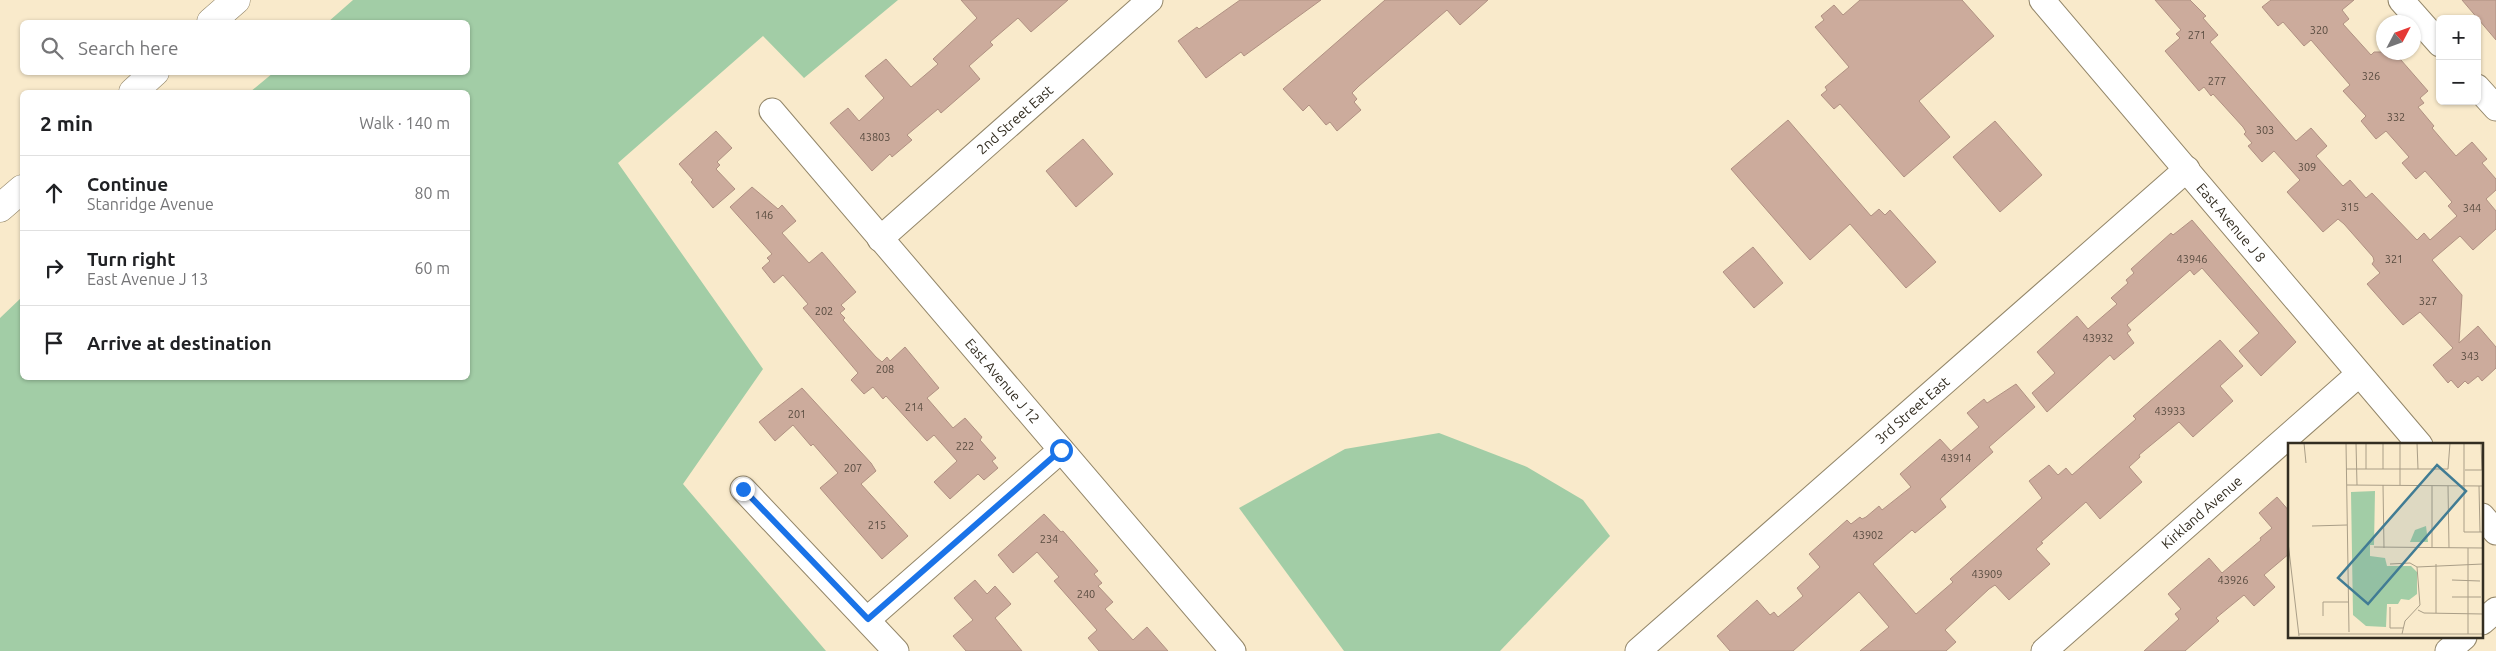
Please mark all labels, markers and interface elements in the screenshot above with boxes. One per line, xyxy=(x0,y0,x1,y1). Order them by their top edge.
north arrow xyxy=(2376,15,2421,60)
map controls xyxy=(2436,15,2481,105)
button: + xyxy=(2436,15,2481,60)
search box xyxy=(20,20,470,75)
house number: 320 xyxy=(2310,24,2328,36)
house number: 271 xyxy=(2188,29,2206,41)
icon: search xyxy=(38,34,66,62)
text: Search here xyxy=(78,37,178,59)
button: − xyxy=(2436,60,2481,105)
house number: 326 xyxy=(2362,70,2380,82)
house number: 277 xyxy=(2208,75,2226,87)
street label: 2nd Street East xyxy=(973,81,1057,158)
text: 2 min xyxy=(40,111,93,135)
house number: 332 xyxy=(2387,111,2405,123)
text: Walk · 140 m xyxy=(359,114,450,132)
house number: 303 xyxy=(2256,124,2274,136)
house number: 43803 xyxy=(859,131,891,143)
house number: 309 xyxy=(2298,161,2316,173)
text: Continue xyxy=(87,173,168,195)
icon: ahead xyxy=(40,179,68,207)
street label: East Avenue J 8 xyxy=(2193,180,2269,265)
text: 80 m xyxy=(414,184,450,202)
text: Stanridge Avenue xyxy=(87,195,214,213)
house number: 315 xyxy=(2341,201,2359,213)
house number: 344 xyxy=(2463,202,2481,214)
house number: 146 xyxy=(755,209,773,221)
text: Turn right xyxy=(87,248,175,270)
house number: 43946 xyxy=(2176,253,2208,265)
house number: 321 xyxy=(2385,253,2403,265)
icon: right xyxy=(40,254,68,282)
text: 60 m xyxy=(414,259,450,277)
text: East Avenue J 13 xyxy=(87,270,208,288)
house number: 327 xyxy=(2419,295,2437,307)
house number: 202 xyxy=(815,305,833,317)
icon: arrive xyxy=(40,329,68,357)
text: Arrive at destination xyxy=(87,332,272,354)
house number: 43932 xyxy=(2082,332,2114,344)
street label: East Avenue J 12 xyxy=(962,335,1043,427)
house number: 343 xyxy=(2461,350,2479,362)
house number: 208 xyxy=(876,363,894,375)
street label: 3rd Street East xyxy=(1872,373,1953,447)
house number: 214 xyxy=(905,401,923,413)
house number: 43933 xyxy=(2154,405,2186,417)
house number: 201 xyxy=(788,408,806,420)
route start xyxy=(1050,439,1073,462)
house number: 222 xyxy=(956,440,974,452)
inset map xyxy=(2288,443,2484,638)
house number: 43914 xyxy=(1940,452,1972,464)
house number: 207 xyxy=(844,462,862,474)
street label: Kirkland Avenue xyxy=(2158,473,2245,552)
route end xyxy=(732,478,755,501)
house number: 215 xyxy=(868,519,886,531)
house number: 43902 xyxy=(1852,529,1884,541)
house number: 234 xyxy=(1040,533,1058,545)
house number: 43909 xyxy=(1971,568,2003,580)
house number: 43926 xyxy=(2217,574,2249,586)
house number: 240 xyxy=(1077,588,1095,600)

